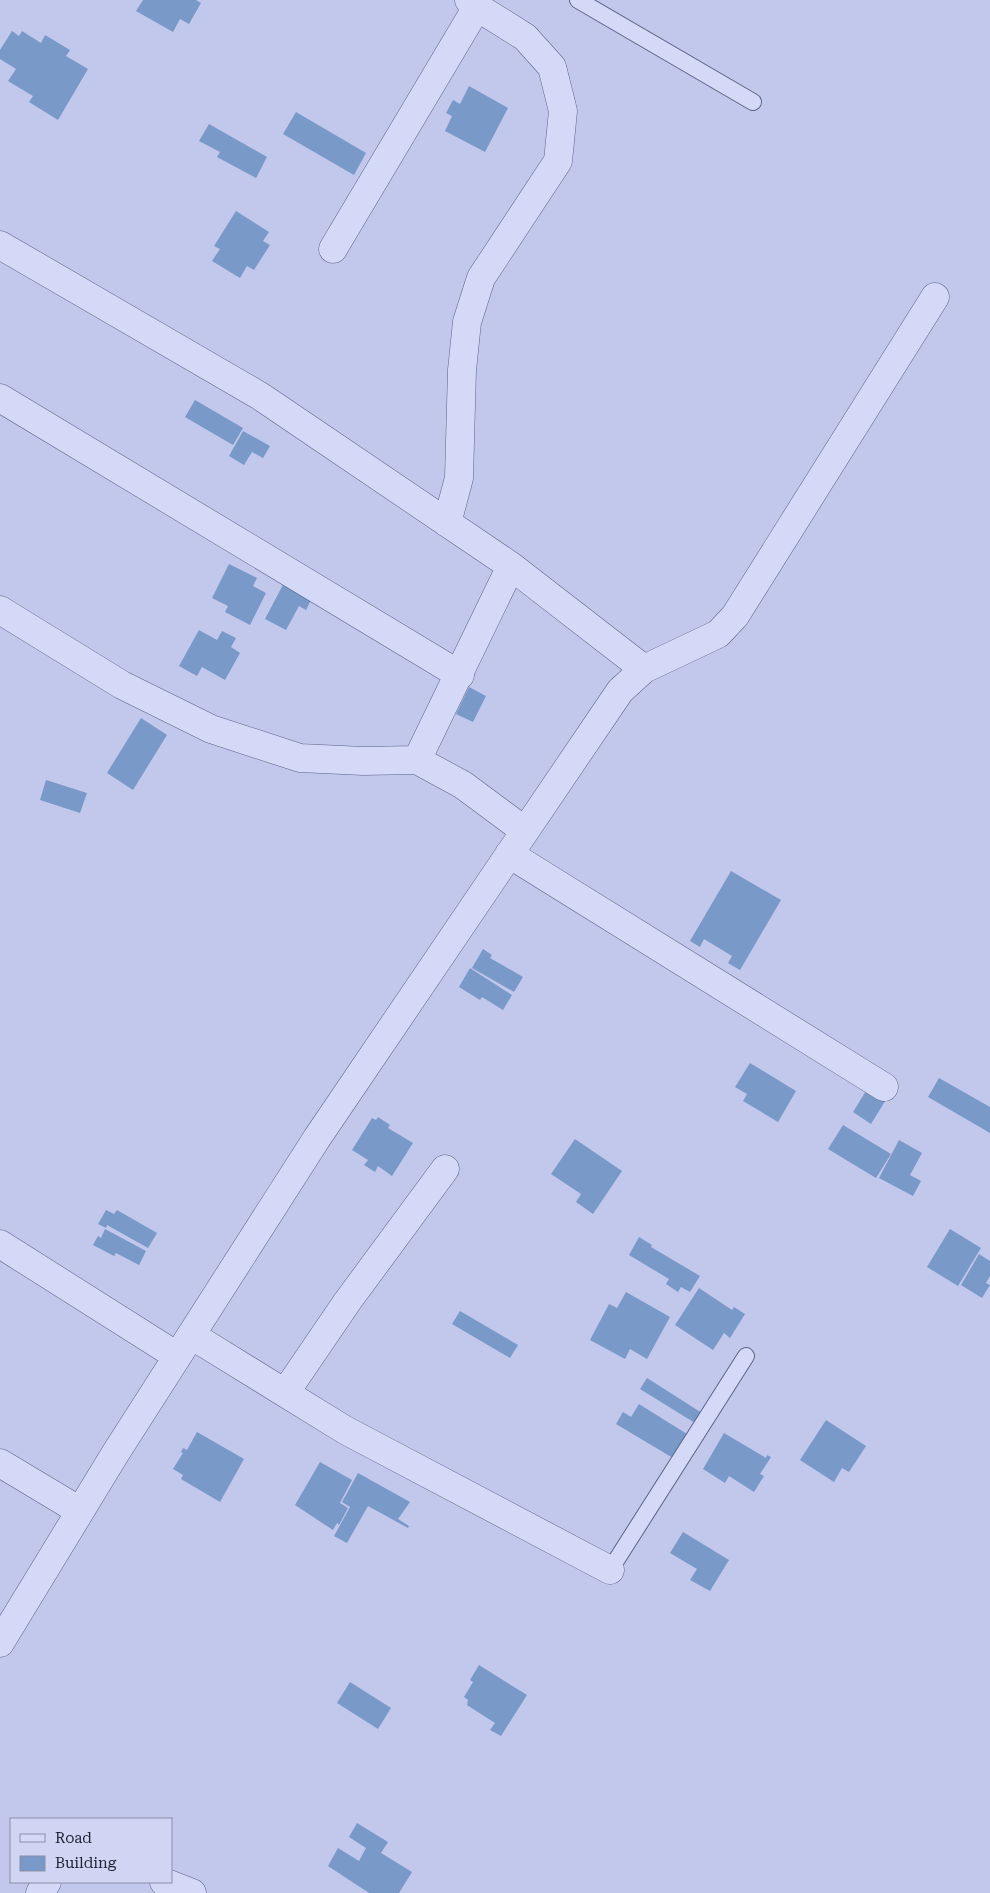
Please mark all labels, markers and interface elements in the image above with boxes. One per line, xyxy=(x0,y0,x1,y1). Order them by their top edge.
legend xyxy=(10,1818,172,1883)
text: Road xyxy=(55,1829,92,1847)
text: Building xyxy=(55,1854,117,1872)

